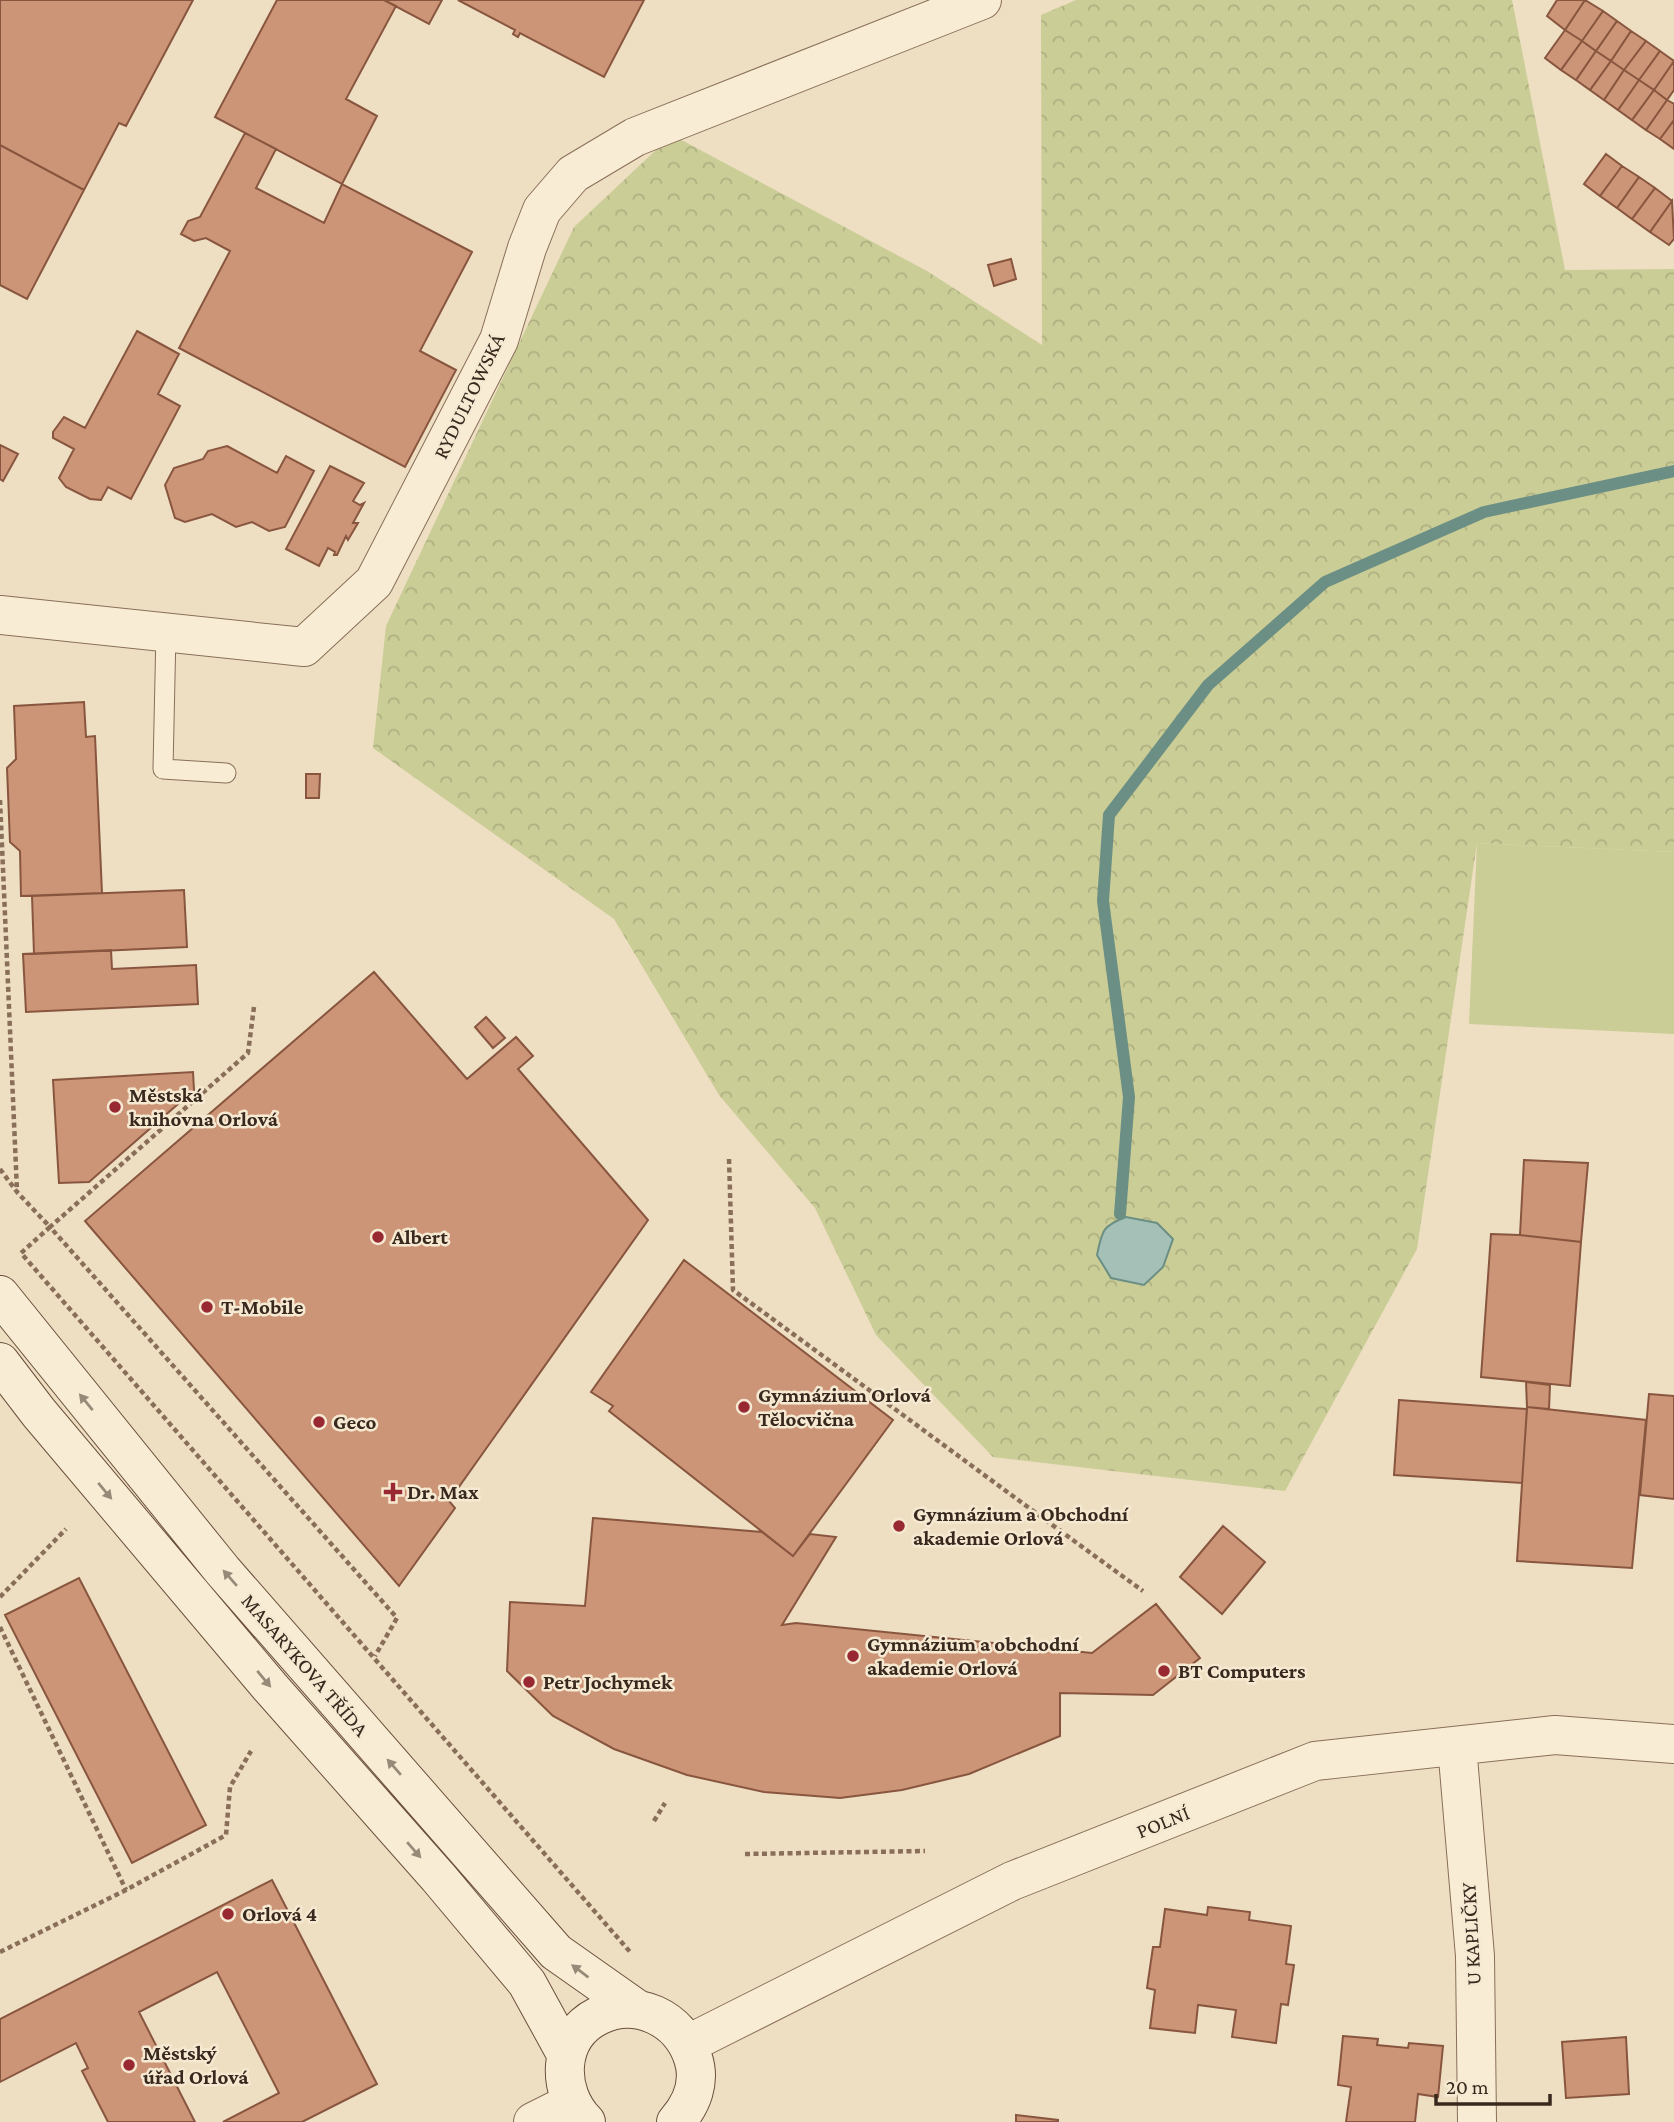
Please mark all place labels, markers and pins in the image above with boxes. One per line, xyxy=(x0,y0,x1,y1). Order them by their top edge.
place label: Městská knihovna Orlová xyxy=(129,1083,279,1131)
marker: Městská knihovna Orlová xyxy=(107,1099,123,1115)
place label: Albert xyxy=(391,1225,448,1249)
marker: Albert xyxy=(370,1229,386,1245)
place label: T-Mobile xyxy=(221,1295,304,1319)
marker: T-Mobile xyxy=(199,1299,215,1315)
place label: Gymnázium Orlová Tělocvična xyxy=(758,1383,932,1431)
marker: Gymnázium Orlová Tělocvična xyxy=(736,1399,752,1415)
place label: Geco xyxy=(333,1410,377,1434)
marker: Geco xyxy=(311,1414,327,1430)
place label: Dr. Max xyxy=(407,1480,479,1504)
marker: Dr. Max xyxy=(385,1484,401,1500)
place label: Gymnázium a Obchodní akademie Orlová xyxy=(913,1502,1129,1550)
marker: Gymnázium a Obchodní akademie Orlová xyxy=(891,1518,907,1534)
place label: Gymnázium a obchodní akademie Orlová xyxy=(867,1632,1080,1680)
marker: Gymnázium a obchodní akademie Orlová xyxy=(845,1648,861,1664)
place label: BT Computers xyxy=(1178,1659,1306,1683)
marker: BT Computers xyxy=(1156,1663,1172,1679)
place label: Petr Jochymek xyxy=(543,1670,673,1694)
marker: Petr Jochymek xyxy=(521,1674,537,1690)
place label: Orlová 4 xyxy=(242,1902,317,1926)
marker: Orlová 4 xyxy=(220,1906,236,1922)
place label: Městský úřad Orlová xyxy=(143,2041,249,2089)
marker: Městský úřad Orlová xyxy=(121,2057,137,2073)

